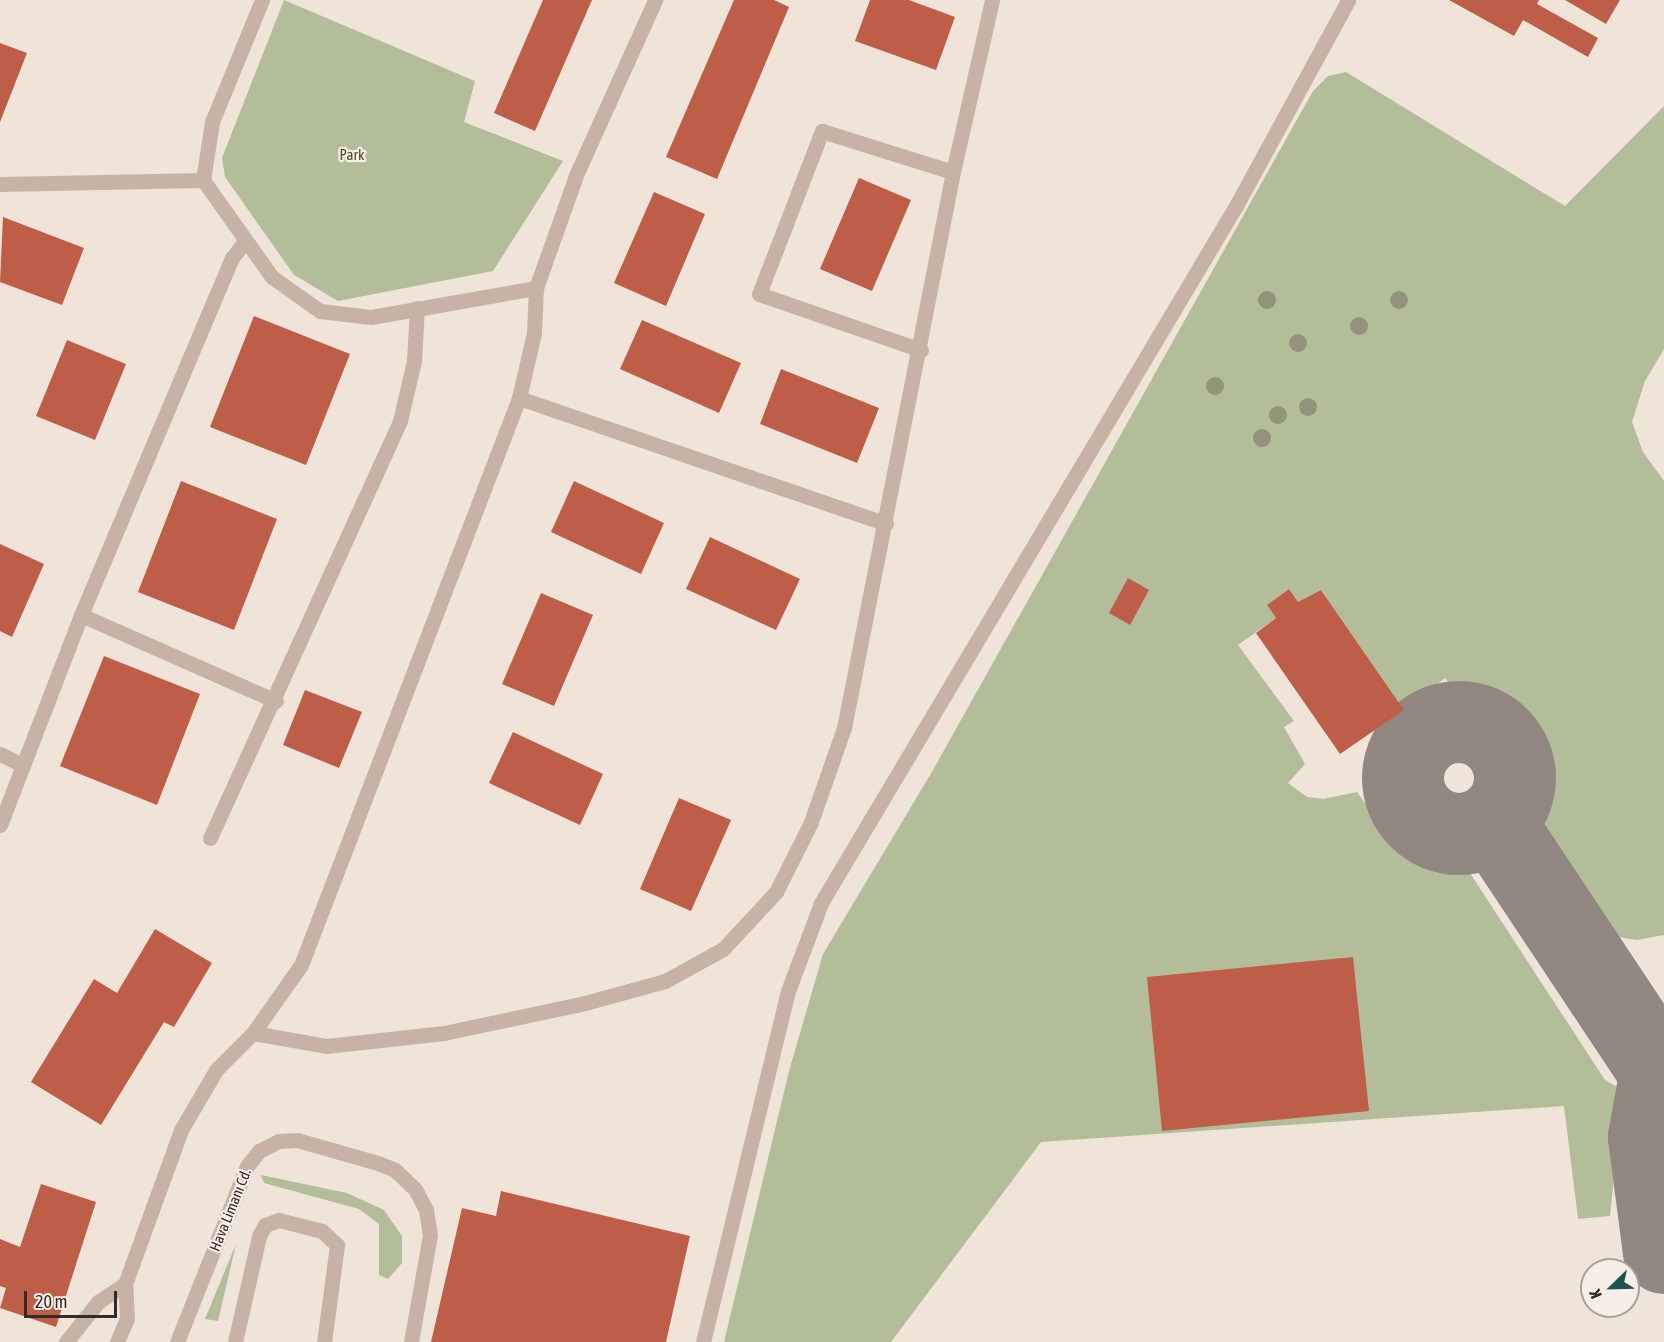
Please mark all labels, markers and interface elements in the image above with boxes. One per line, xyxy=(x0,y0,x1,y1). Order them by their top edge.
park label: Park xyxy=(339,146,365,164)
street label: Hava Limanı Cd. xyxy=(205,1166,255,1254)
north arrow xyxy=(1580,1258,1640,1318)
scale bar xyxy=(27,1279,120,1317)
text: K xyxy=(1585,1287,1605,1301)
text: 20 m xyxy=(35,1291,67,1312)

